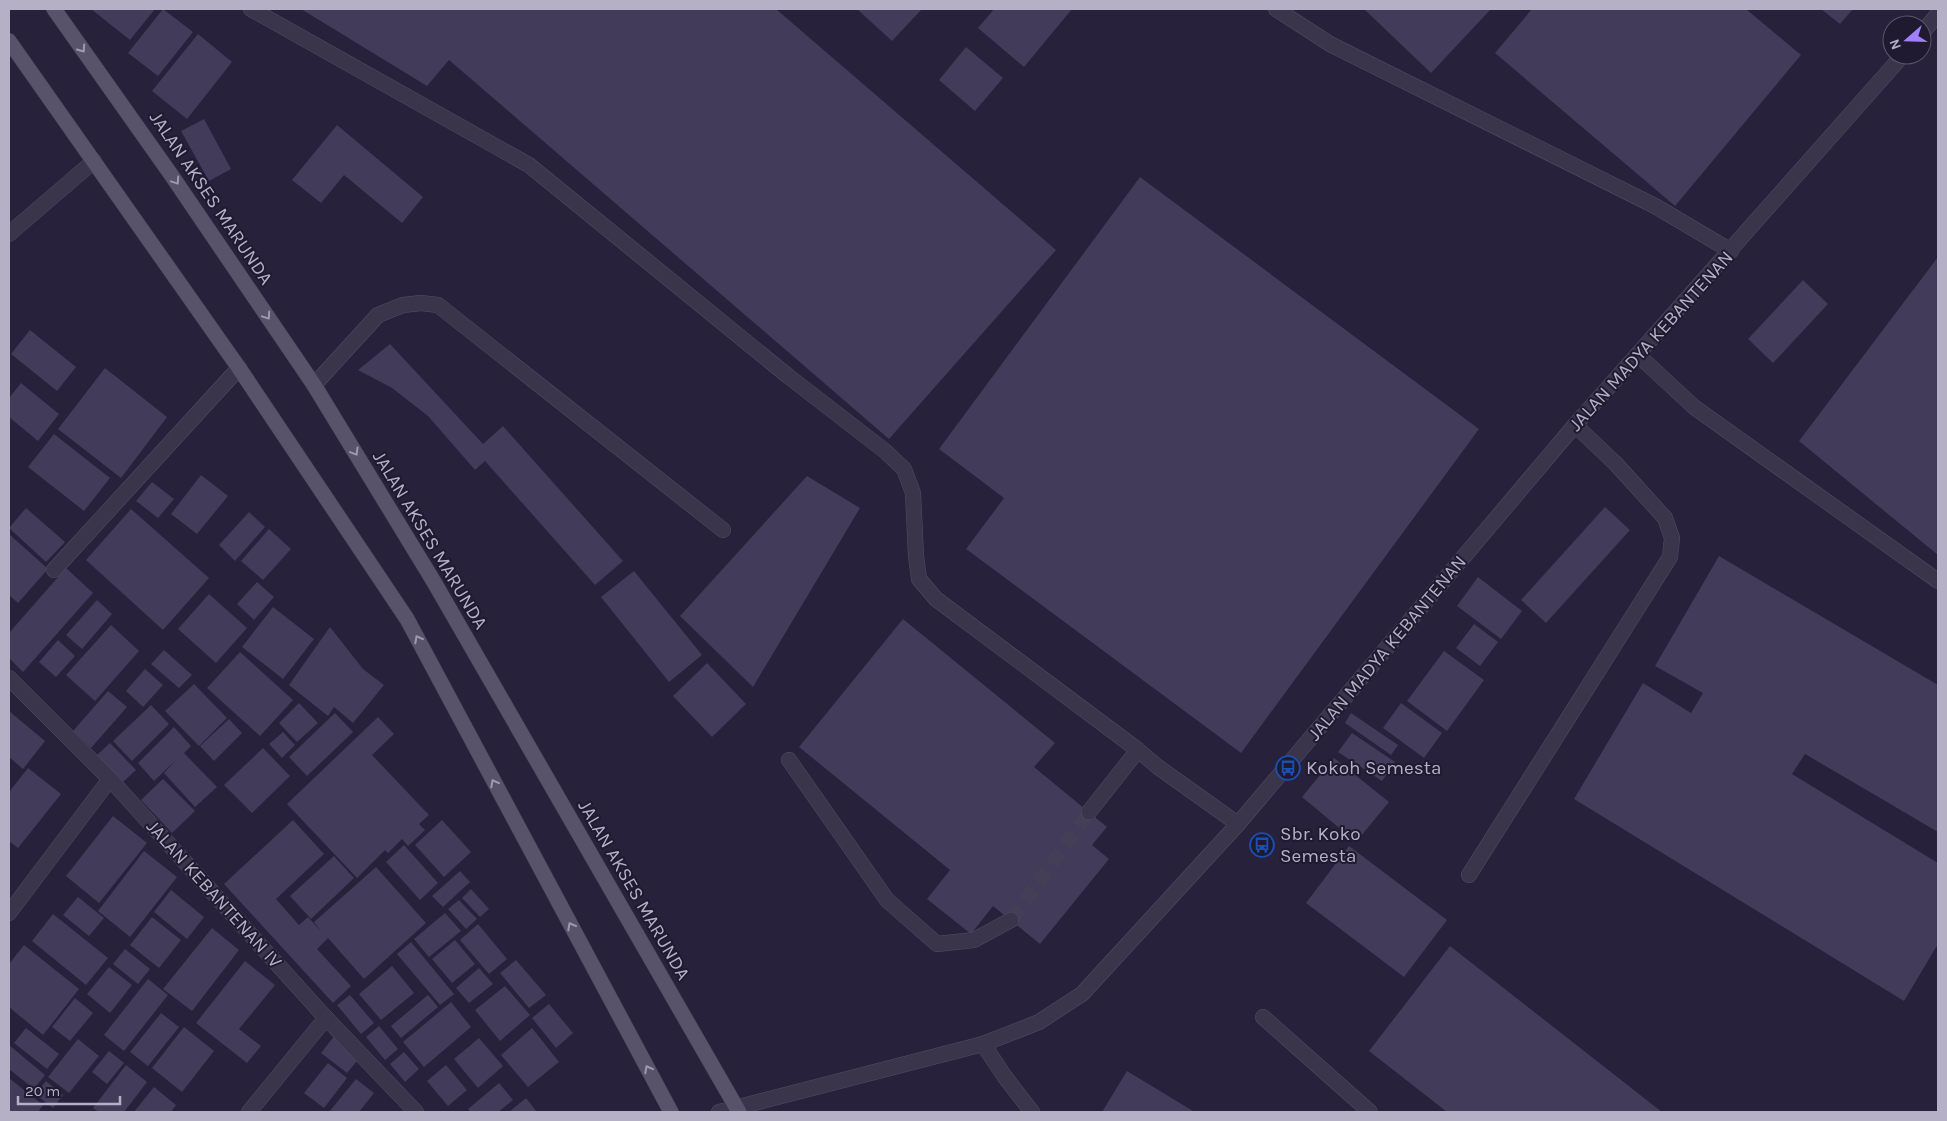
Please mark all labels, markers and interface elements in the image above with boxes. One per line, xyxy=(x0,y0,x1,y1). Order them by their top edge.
north arrow xyxy=(1882,15,1932,65)
text: N xyxy=(1886,37,1905,52)
one-way arrow xyxy=(76,43,85,52)
street label: JALAN AKSES MARUNDA xyxy=(145,107,277,289)
one-way arrow xyxy=(170,175,179,185)
street label: JALAN MADYA KEBANTENAN xyxy=(1564,246,1738,436)
one-way arrow xyxy=(261,310,270,319)
one-way arrow xyxy=(348,447,358,456)
street label: JALAN AKSES MARUNDA xyxy=(368,447,492,633)
street label: JALAN MADYA KEBANTENAN xyxy=(1303,551,1471,745)
one-way arrow xyxy=(414,636,424,645)
bus stop icon: Kokoh Semesta xyxy=(1275,755,1301,781)
place label: Kokoh Semesta xyxy=(1306,757,1441,779)
one-way arrow xyxy=(490,779,500,788)
street label: JALAN AKSES MARUNDA xyxy=(573,796,695,984)
street label: JALAN KEBANTENAN IV xyxy=(142,816,286,973)
place label: Sbr. Koko Semesta xyxy=(1280,823,1361,867)
bus stop icon: Sbr. Koko Semesta xyxy=(1249,832,1275,858)
one-way arrow xyxy=(567,922,577,931)
one-way arrow xyxy=(644,1066,654,1075)
scale bar xyxy=(18,1074,120,1106)
text: 20 m xyxy=(25,1082,60,1100)

